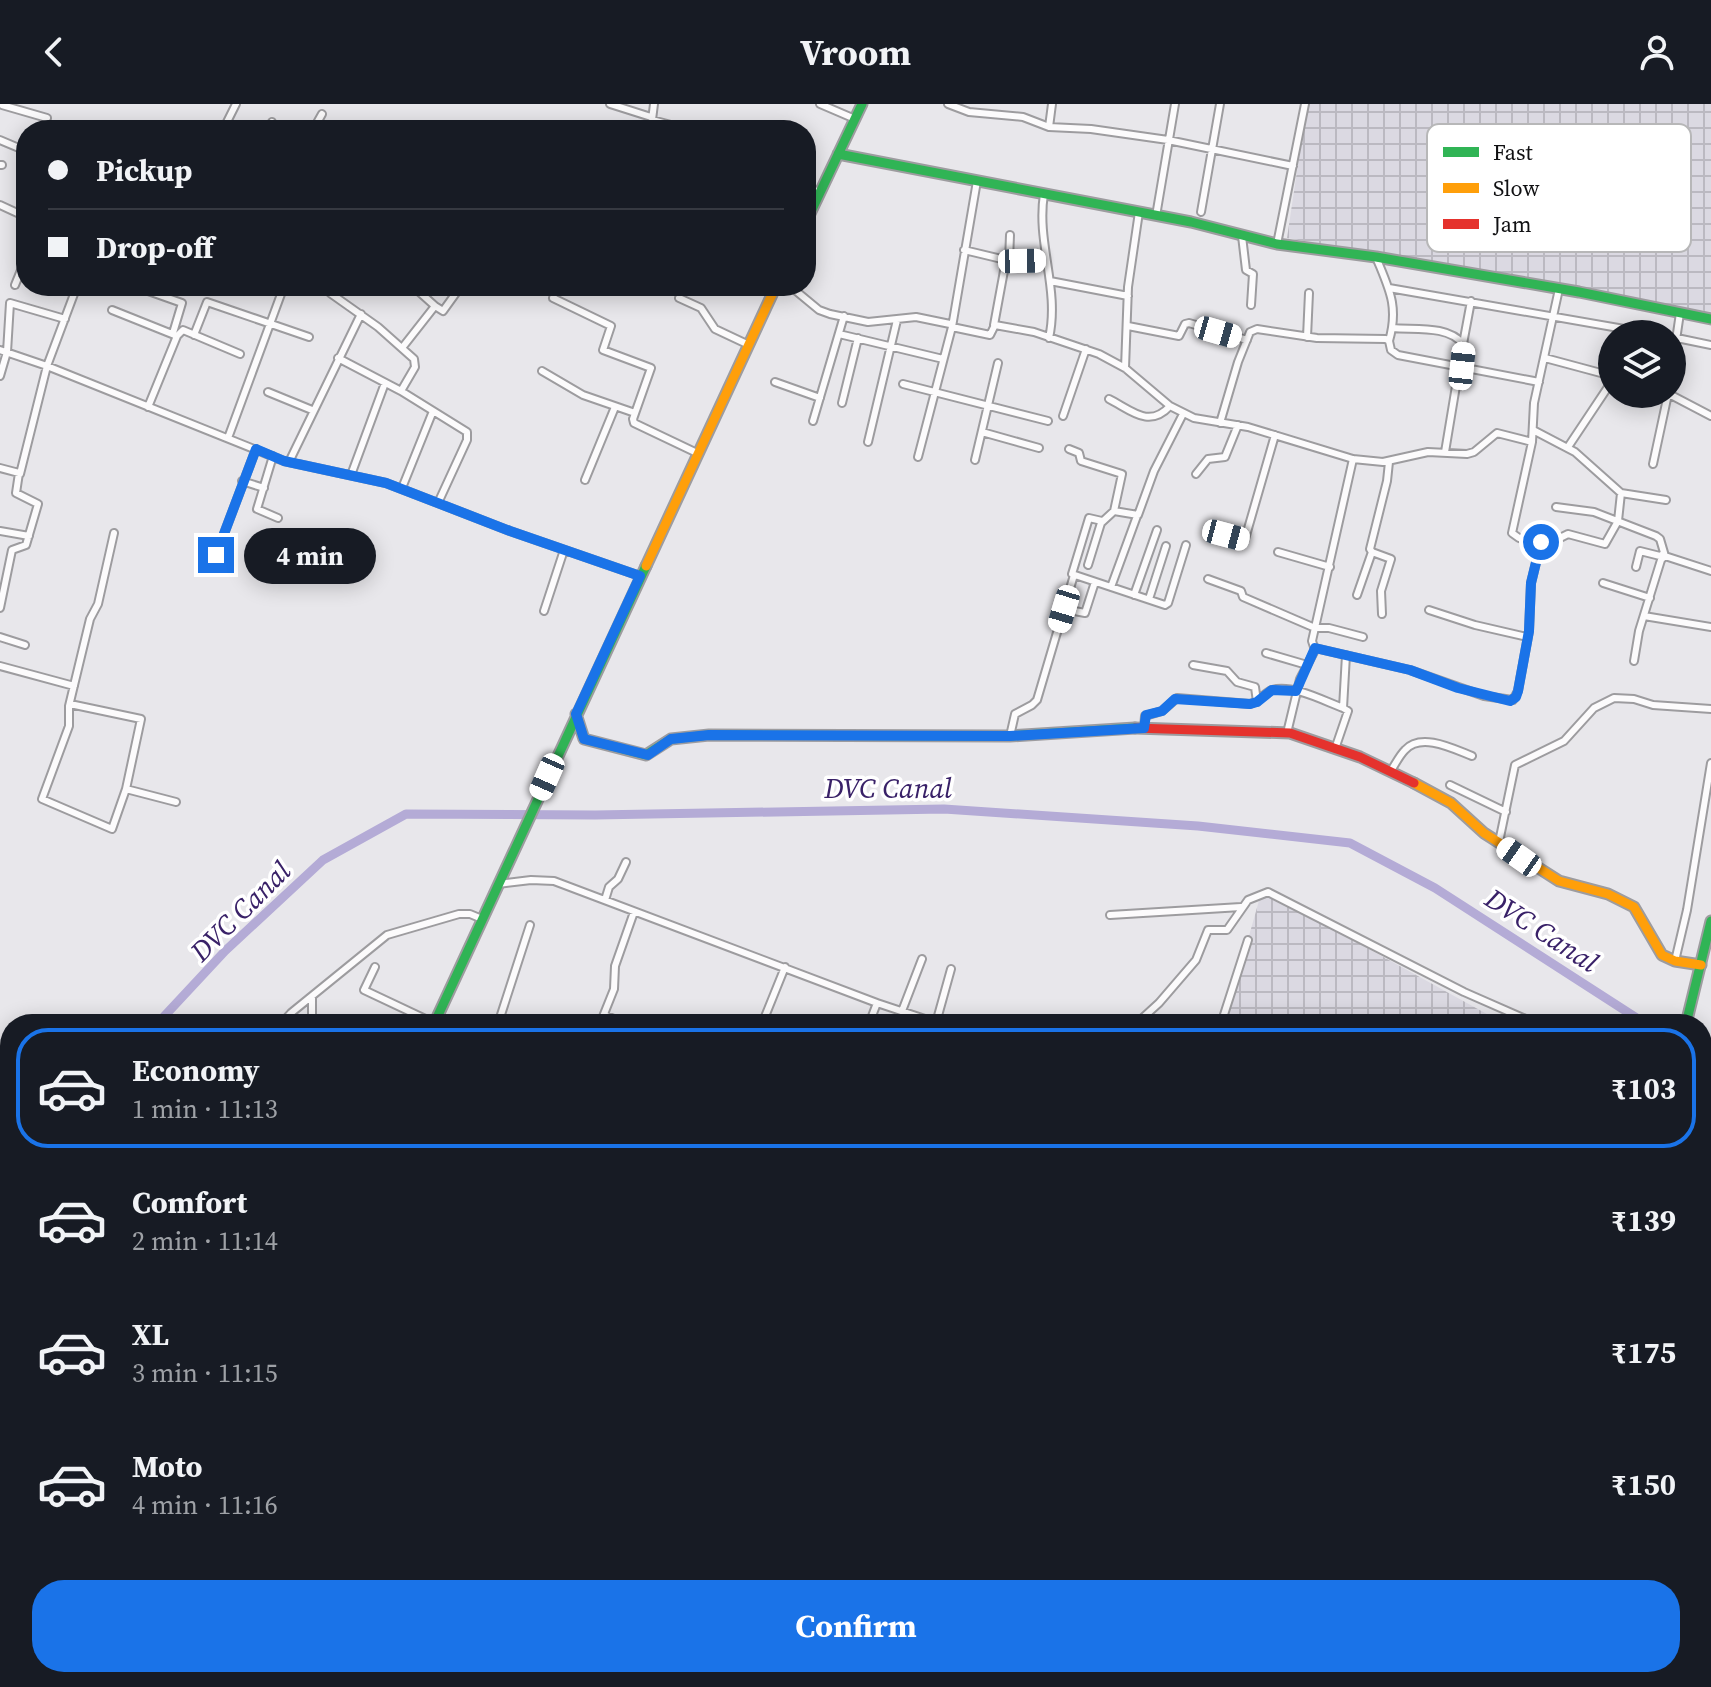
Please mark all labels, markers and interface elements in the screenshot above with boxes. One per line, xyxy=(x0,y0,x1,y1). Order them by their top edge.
text: Vroom xyxy=(800,28,911,77)
icon: back xyxy=(32,30,76,74)
icon: person xyxy=(1635,30,1679,74)
legend xyxy=(1427,124,1691,252)
text: Fast xyxy=(1493,137,1534,167)
text: Pickup xyxy=(96,150,192,191)
text: Slow xyxy=(1493,173,1540,203)
text: Jam xyxy=(1492,209,1532,239)
text: Drop-off xyxy=(96,227,214,268)
car xyxy=(998,249,1046,273)
car xyxy=(1192,314,1244,350)
map controls xyxy=(1598,320,1686,408)
button: layers xyxy=(1598,320,1686,408)
car xyxy=(1448,341,1476,391)
car xyxy=(1200,517,1252,553)
route start xyxy=(1523,524,1559,560)
callout: 4 min xyxy=(244,527,376,583)
route end xyxy=(198,537,234,573)
text: 4 min xyxy=(276,538,344,574)
car xyxy=(1046,583,1082,635)
car xyxy=(526,750,568,804)
water label: DVC Canal xyxy=(823,769,952,807)
car xyxy=(1492,833,1546,881)
water label: DVC Canal xyxy=(181,852,299,970)
water label: DVC Canal xyxy=(1477,879,1606,981)
text: Economy xyxy=(132,1050,260,1091)
icon: car xyxy=(36,1052,108,1124)
text: ₹103 xyxy=(1611,1068,1676,1109)
text: 1 min · 11:13 xyxy=(132,1091,278,1127)
text: Comfort xyxy=(132,1182,247,1223)
icon: car xyxy=(36,1184,108,1256)
text: ₹139 xyxy=(1611,1200,1676,1241)
text: 2 min · 11:14 xyxy=(132,1223,278,1259)
text: XL xyxy=(132,1314,169,1355)
icon: car xyxy=(36,1316,108,1388)
text: ₹175 xyxy=(1611,1332,1676,1373)
text: 3 min · 11:15 xyxy=(132,1355,278,1391)
text: Moto xyxy=(132,1446,203,1487)
icon: car xyxy=(36,1448,108,1520)
text: ₹150 xyxy=(1611,1464,1676,1505)
text: 4 min · 11:16 xyxy=(132,1487,278,1523)
button: Confirm xyxy=(32,1580,1680,1672)

